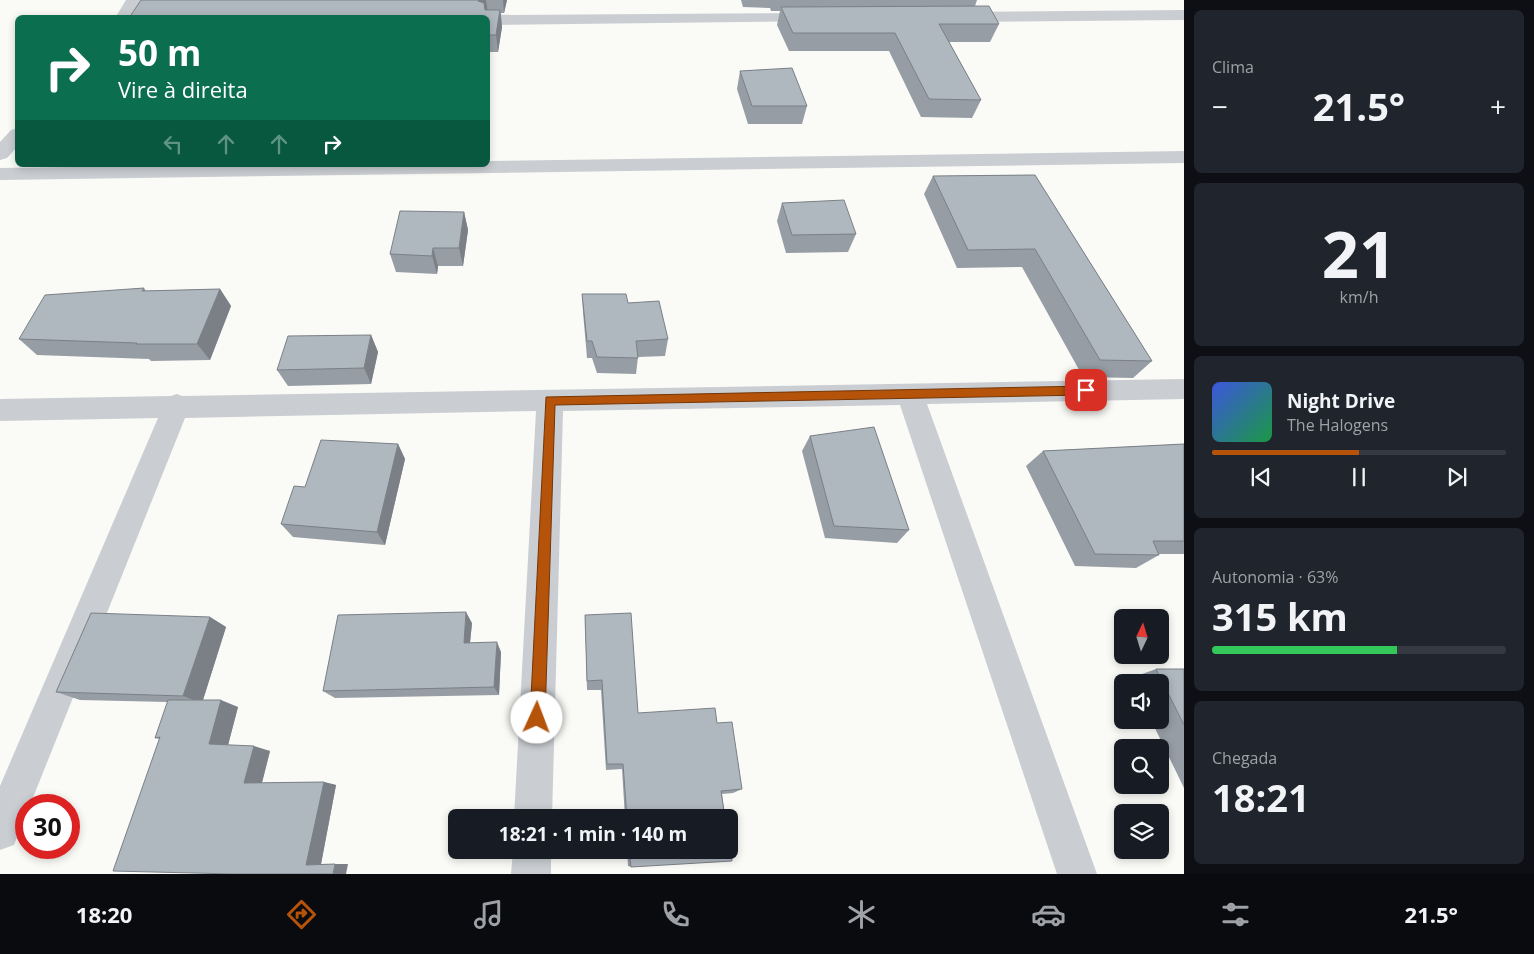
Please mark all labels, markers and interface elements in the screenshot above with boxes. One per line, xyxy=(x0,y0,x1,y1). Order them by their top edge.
text: 50 m xyxy=(118,29,201,76)
icon: right xyxy=(35,35,100,100)
text: Clima xyxy=(1212,56,1254,78)
text: Vire à direita xyxy=(118,74,248,104)
text: 21.5° xyxy=(1313,80,1405,132)
text: − xyxy=(1212,87,1228,125)
text: + xyxy=(1490,87,1506,125)
icon: left xyxy=(159,130,187,158)
icon: ahead xyxy=(212,130,240,158)
icon: ahead xyxy=(265,130,293,158)
icon: right xyxy=(318,130,346,158)
text: 21 xyxy=(1322,209,1396,297)
text: km/h xyxy=(1340,286,1378,308)
pin xyxy=(1065,369,1107,411)
icon: arrive xyxy=(1072,376,1100,404)
text: Night Drive xyxy=(1287,388,1395,414)
text: The Halogens xyxy=(1287,414,1388,436)
icon: previous xyxy=(1247,463,1275,491)
icon: pause xyxy=(1345,463,1373,491)
icon: next xyxy=(1443,463,1471,491)
text: Autonomia · 63% xyxy=(1212,566,1338,588)
text: 315 km xyxy=(1212,590,1348,642)
north arrow xyxy=(1114,609,1169,664)
map controls xyxy=(1114,609,1169,859)
button: sound xyxy=(1114,674,1169,729)
position arrow xyxy=(510,691,562,743)
button: search xyxy=(1114,739,1169,794)
text: Chegada xyxy=(1212,747,1277,769)
text: 18:21 xyxy=(1212,771,1310,823)
speed limit sign: 30 xyxy=(15,794,80,859)
button: layers xyxy=(1114,804,1169,859)
text: 18:21 · 1 min · 140 m xyxy=(499,821,687,847)
icon: directions xyxy=(284,897,319,932)
icon: music xyxy=(471,897,506,932)
icon: phone xyxy=(658,897,693,932)
icon: climate xyxy=(844,897,879,932)
icon: car xyxy=(1031,897,1066,932)
icon: filters xyxy=(1218,897,1253,932)
text: 18:20 xyxy=(76,899,132,929)
text: 21.5° xyxy=(1405,899,1458,929)

